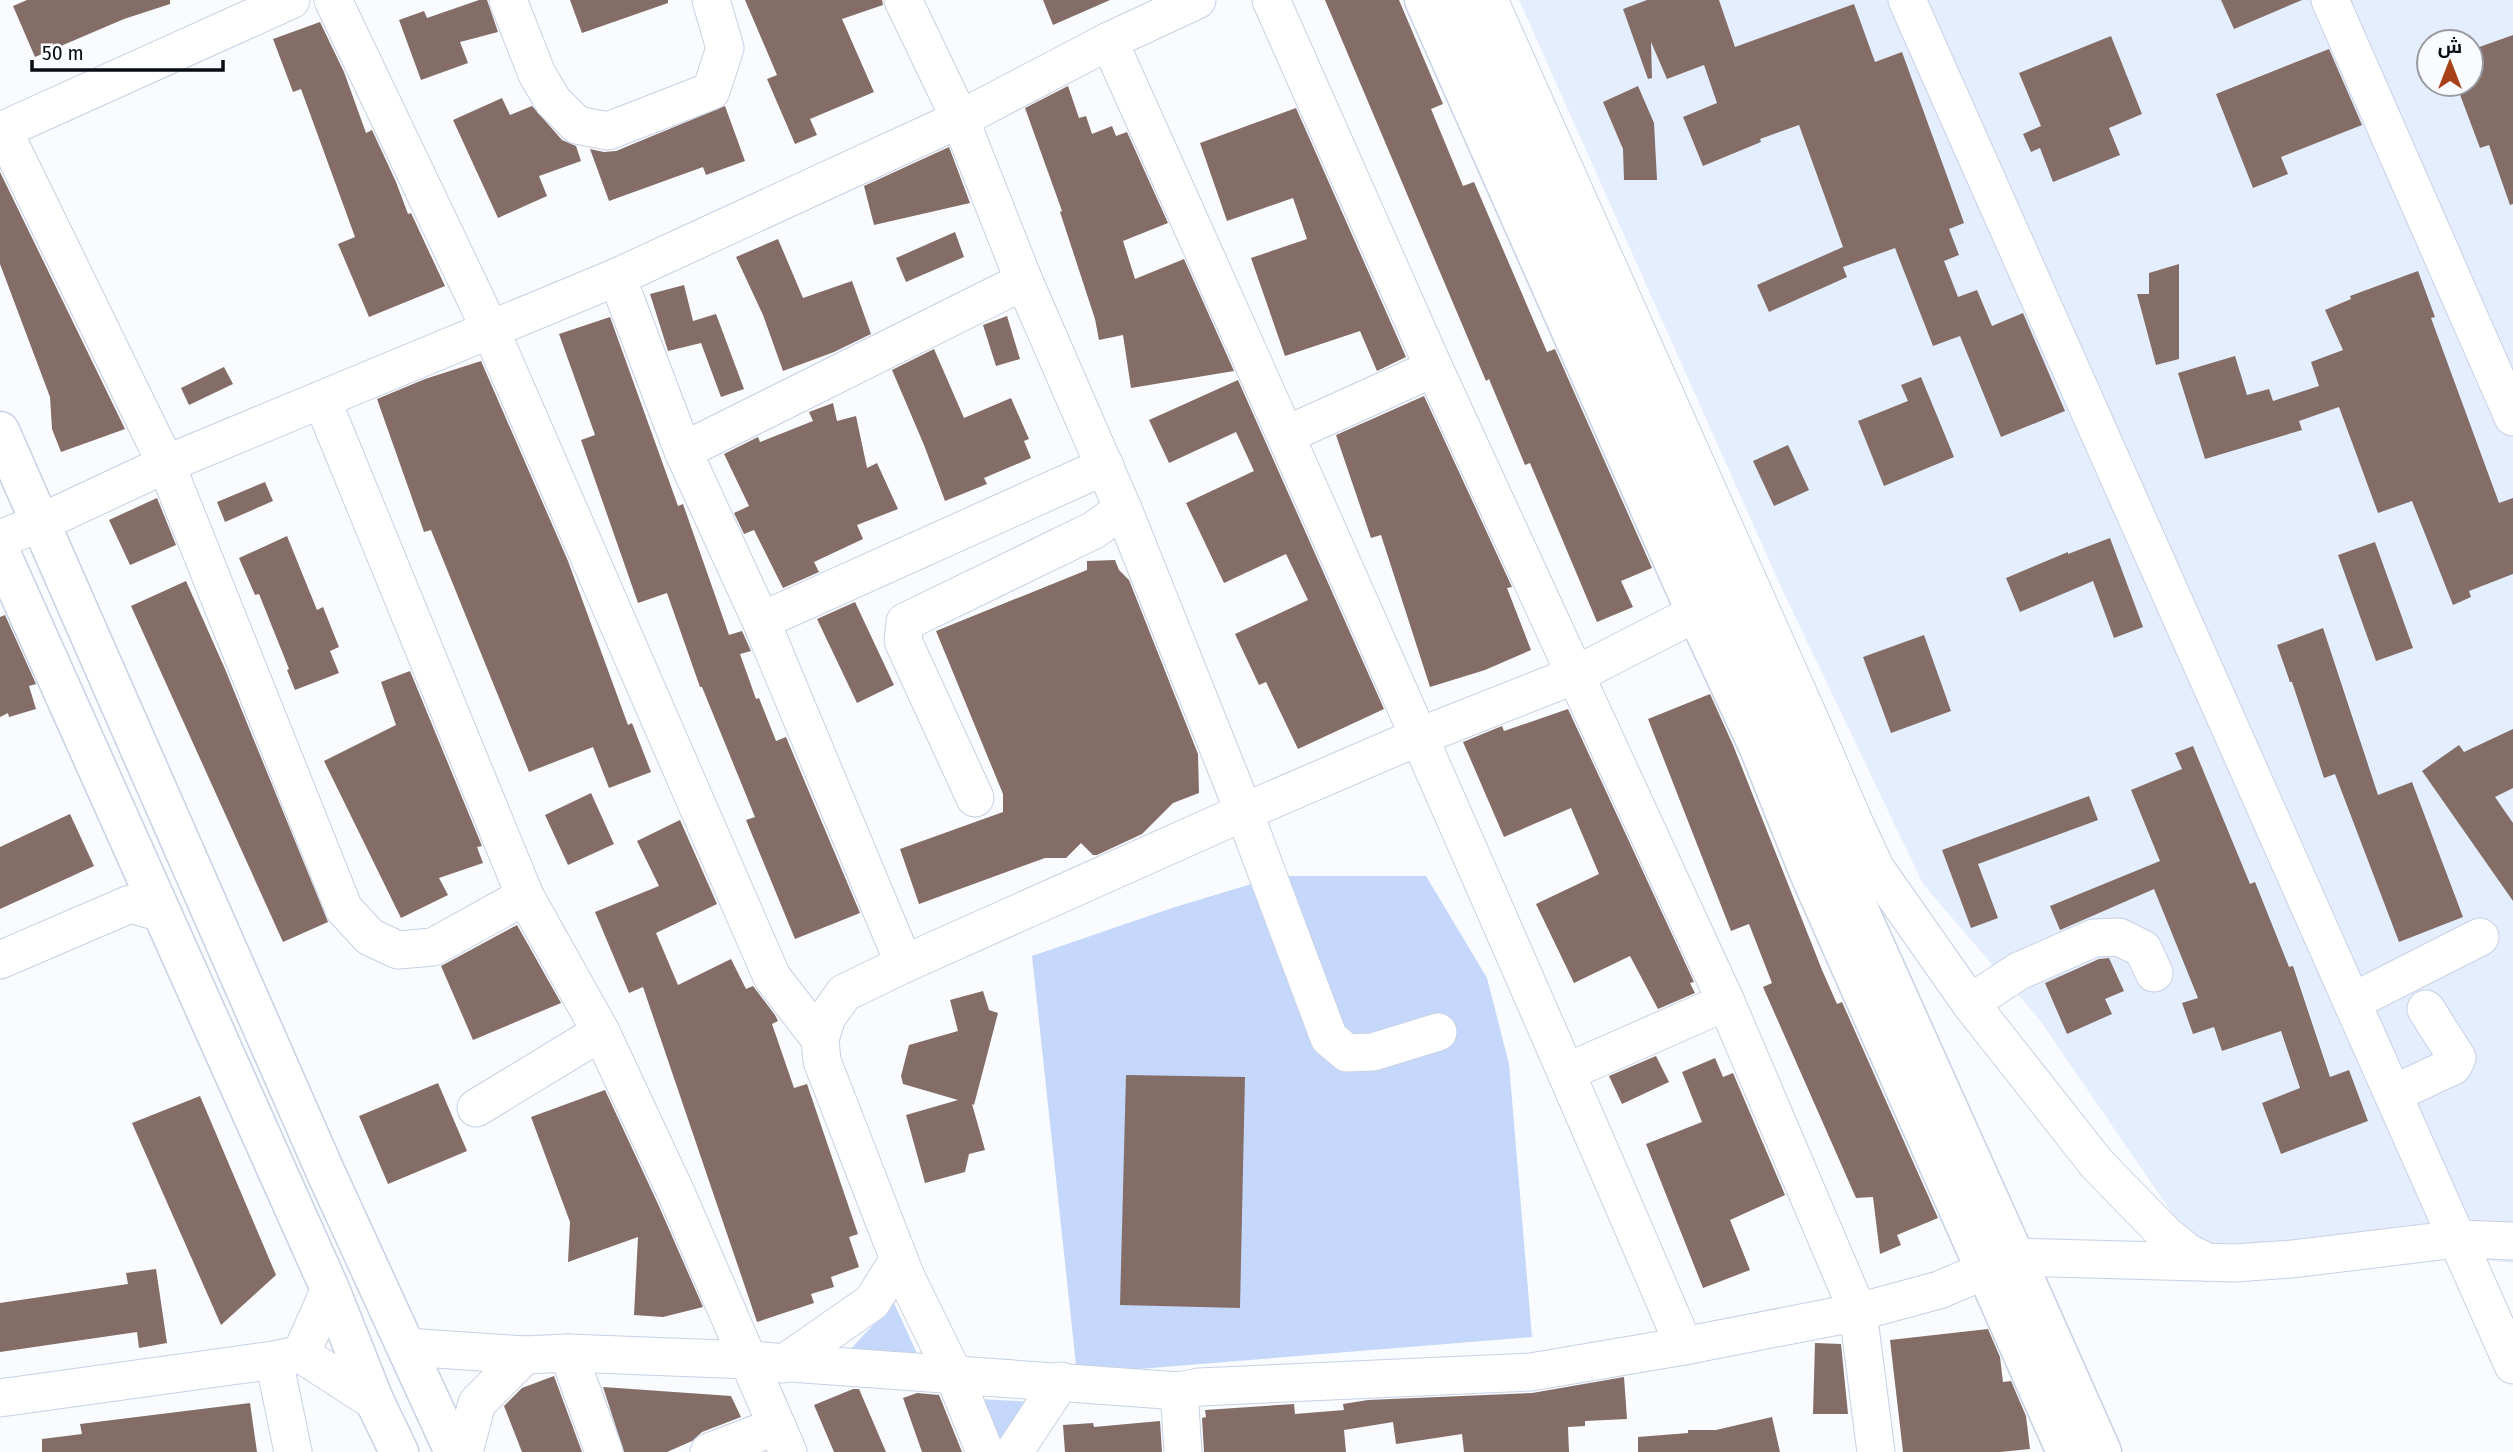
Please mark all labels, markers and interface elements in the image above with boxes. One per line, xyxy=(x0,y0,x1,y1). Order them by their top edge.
scale bar xyxy=(32,28,222,72)
north arrow xyxy=(2415,28,2485,98)
text: ش xyxy=(2438,35,2462,58)
text: 50 m xyxy=(42,40,84,66)

